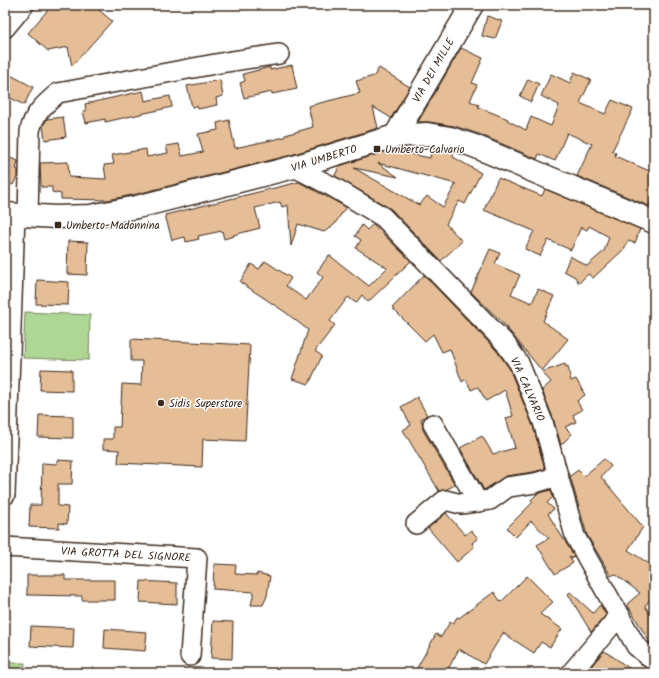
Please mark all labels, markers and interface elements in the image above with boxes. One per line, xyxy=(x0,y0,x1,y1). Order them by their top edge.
street label: VIA DEI MILLE xyxy=(408,34,460,106)
street label: VIA UMBERTO xyxy=(289,140,360,178)
place label: Umberto-Calvario xyxy=(385,141,464,159)
marker: Umberto-Calvario xyxy=(372,144,382,154)
place label: Umberto-Madonnina xyxy=(66,217,160,235)
marker: Umberto-Madonnina xyxy=(53,220,63,230)
street label: VIA CALVARIO xyxy=(505,354,549,425)
place label: Sidis Superstore xyxy=(169,395,242,413)
marker: Sidis Superstore xyxy=(156,398,166,408)
street label: VIA GROTTA DEL SIGNORE xyxy=(61,543,192,567)

